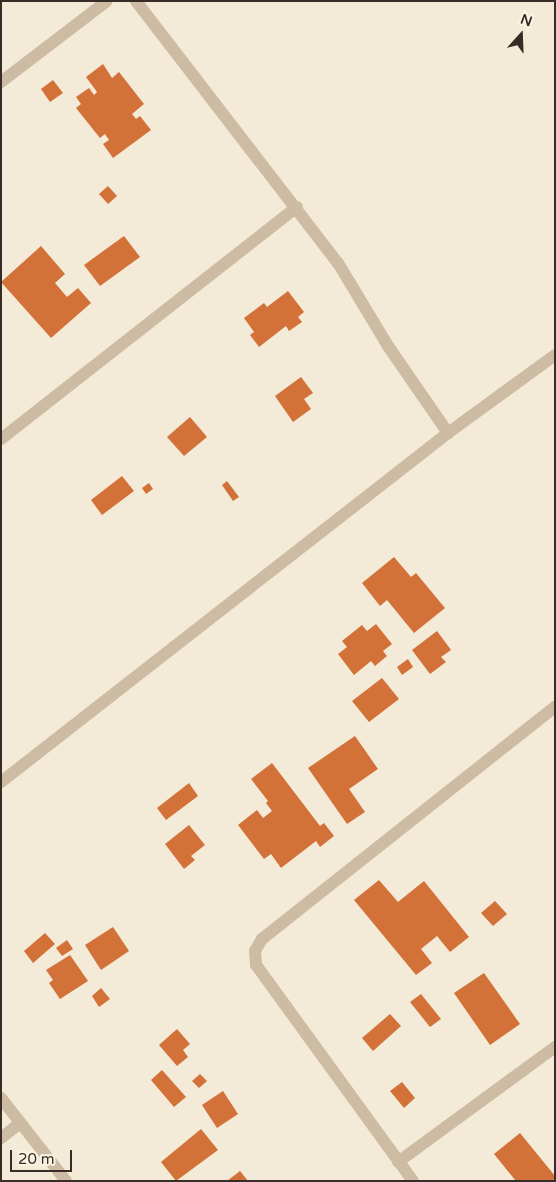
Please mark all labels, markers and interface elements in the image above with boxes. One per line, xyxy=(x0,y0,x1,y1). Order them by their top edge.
north arrow xyxy=(496,10,546,60)
text: N xyxy=(518,11,534,30)
scale bar xyxy=(12,1140,75,1172)
text: 20 m xyxy=(18,1150,55,1168)

